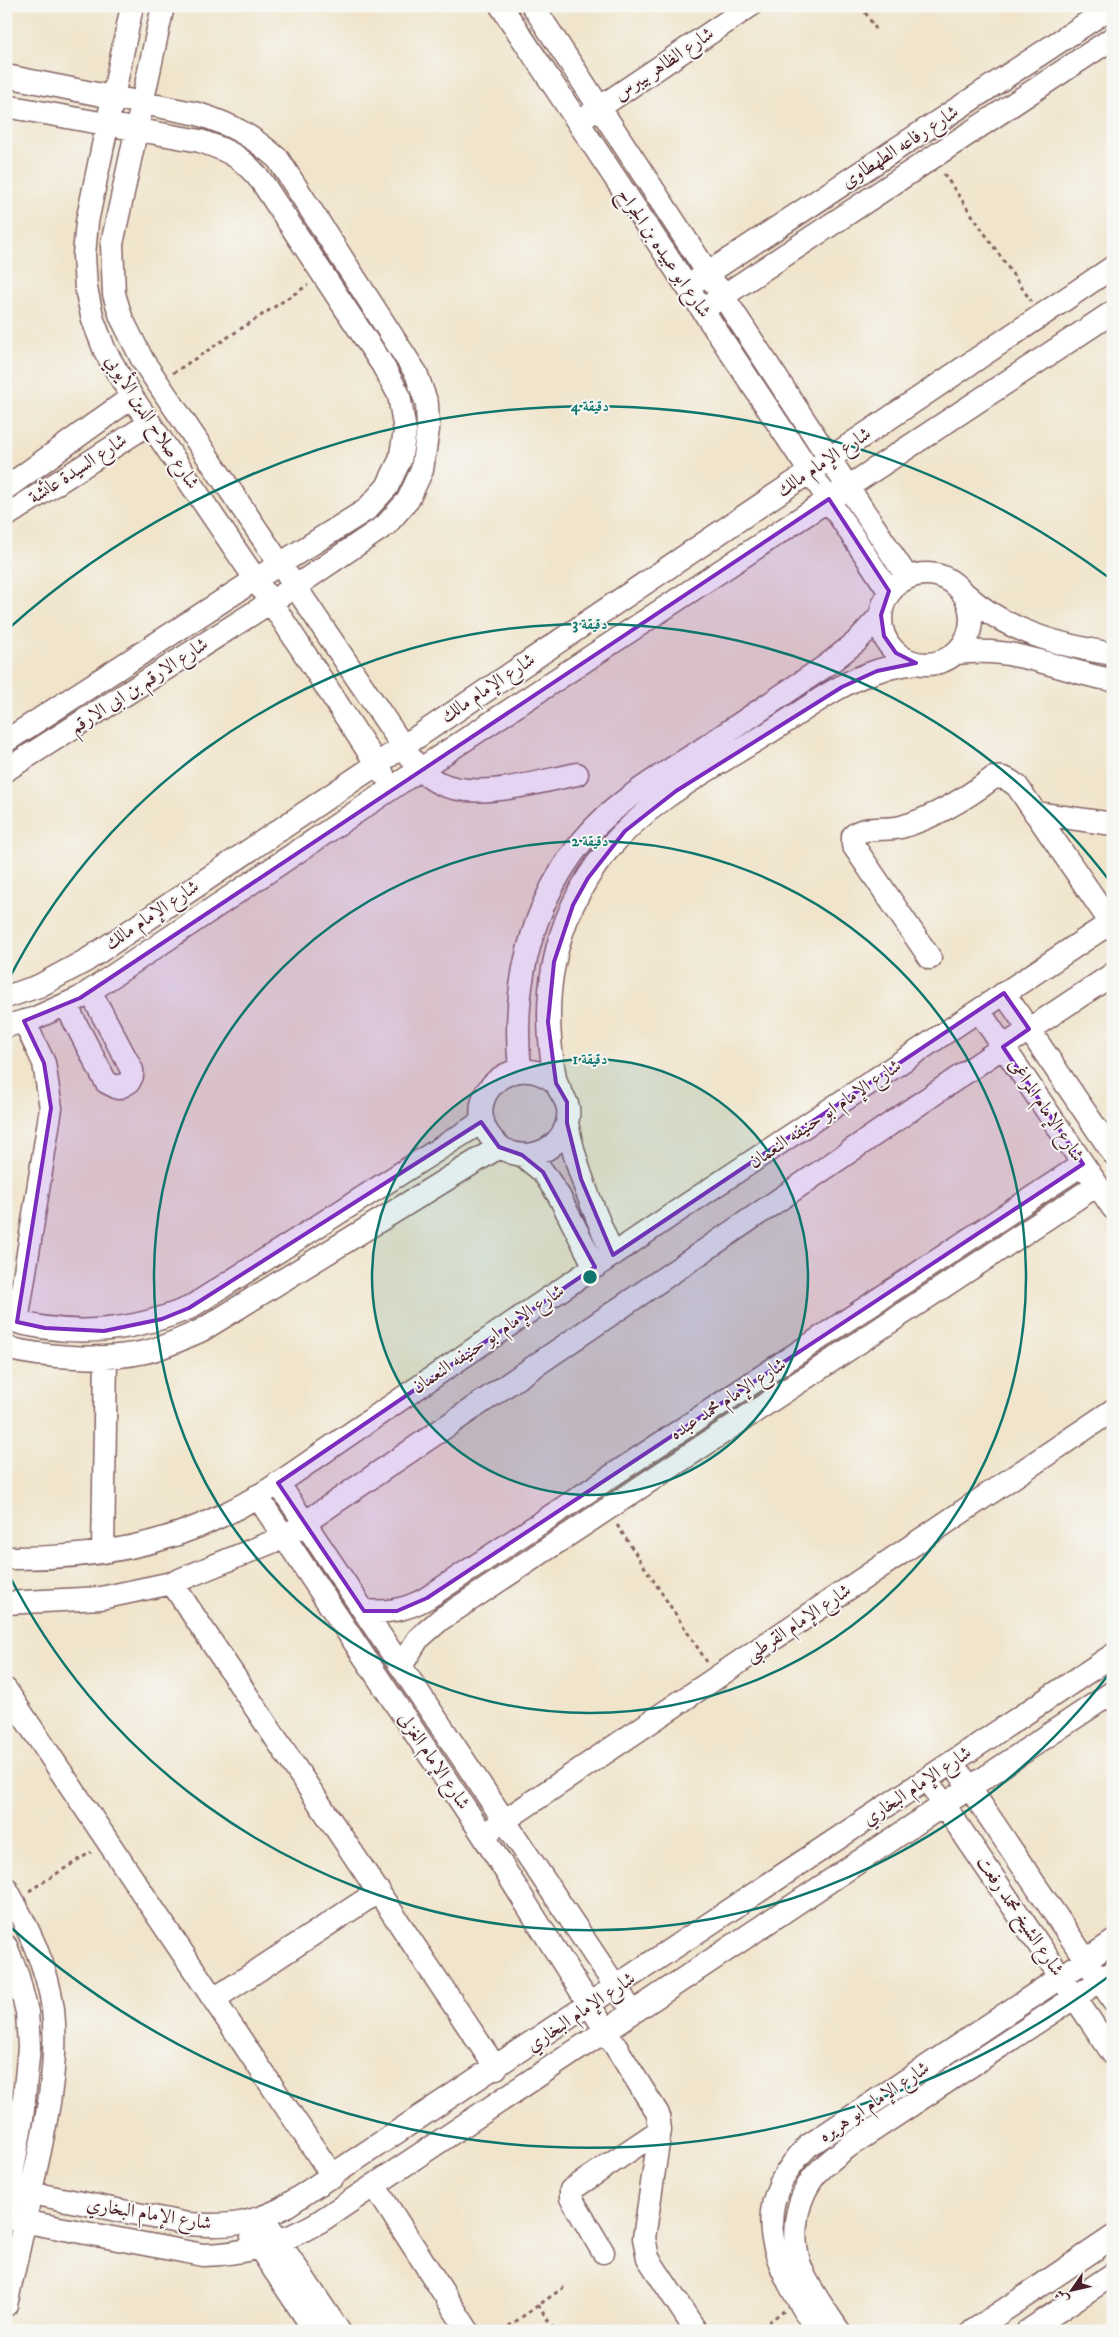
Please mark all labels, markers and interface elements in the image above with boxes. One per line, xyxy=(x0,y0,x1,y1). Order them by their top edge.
street label: شارع الظاهر بيبرس xyxy=(610,22,720,108)
street label: شارع رفاعه الطهطاوى xyxy=(837,100,965,196)
street label: شارع ابو عبيده بن الجراح xyxy=(608,184,716,325)
street label: شارع صلاح الدين الأيوبي xyxy=(96,349,207,496)
text: 4 دقيقة xyxy=(570,397,609,416)
street label: شارع الإمام مالك xyxy=(773,422,878,505)
street label: شارع السيدة عائشة xyxy=(25,429,133,512)
text: 3 دقيقة xyxy=(572,615,608,634)
street label: شارع الارقم بن ابى الارقم xyxy=(65,633,216,744)
street label: شارع الإمام مالك xyxy=(437,648,542,731)
text: 2 دقيقة xyxy=(572,832,608,851)
street label: شارع الإمام مالك xyxy=(101,875,206,958)
text: 1 دقيقة xyxy=(573,1050,607,1069)
street label: شارع الإمام ابو حنيفه النعمان xyxy=(744,1054,908,1177)
street label: شارع الإمام المراغى xyxy=(1000,1054,1089,1168)
centre of rings xyxy=(581,1268,599,1286)
street label: شارع الإمام ابو حنيفه النعمان xyxy=(407,1279,571,1402)
street label: شارع الإمام محمد عبده xyxy=(665,1353,793,1449)
street label: شارع الإمام القرطبى xyxy=(740,1579,858,1670)
street label: شارع الإمام الغزلى xyxy=(390,1708,475,1816)
street label: شارع الإمام البخاري xyxy=(858,1741,978,1834)
street label: شارع الشيخ محمد رفعت xyxy=(967,1852,1069,1983)
street label: شارع الإمام البخاري xyxy=(522,1967,642,2060)
street label: شارع الإمام ابو هريره xyxy=(814,2056,936,2151)
street label: شارع الإمام البخاري xyxy=(84,2193,213,2239)
north arrow xyxy=(1046,2264,1096,2314)
text: ش xyxy=(1051,2286,1073,2308)

